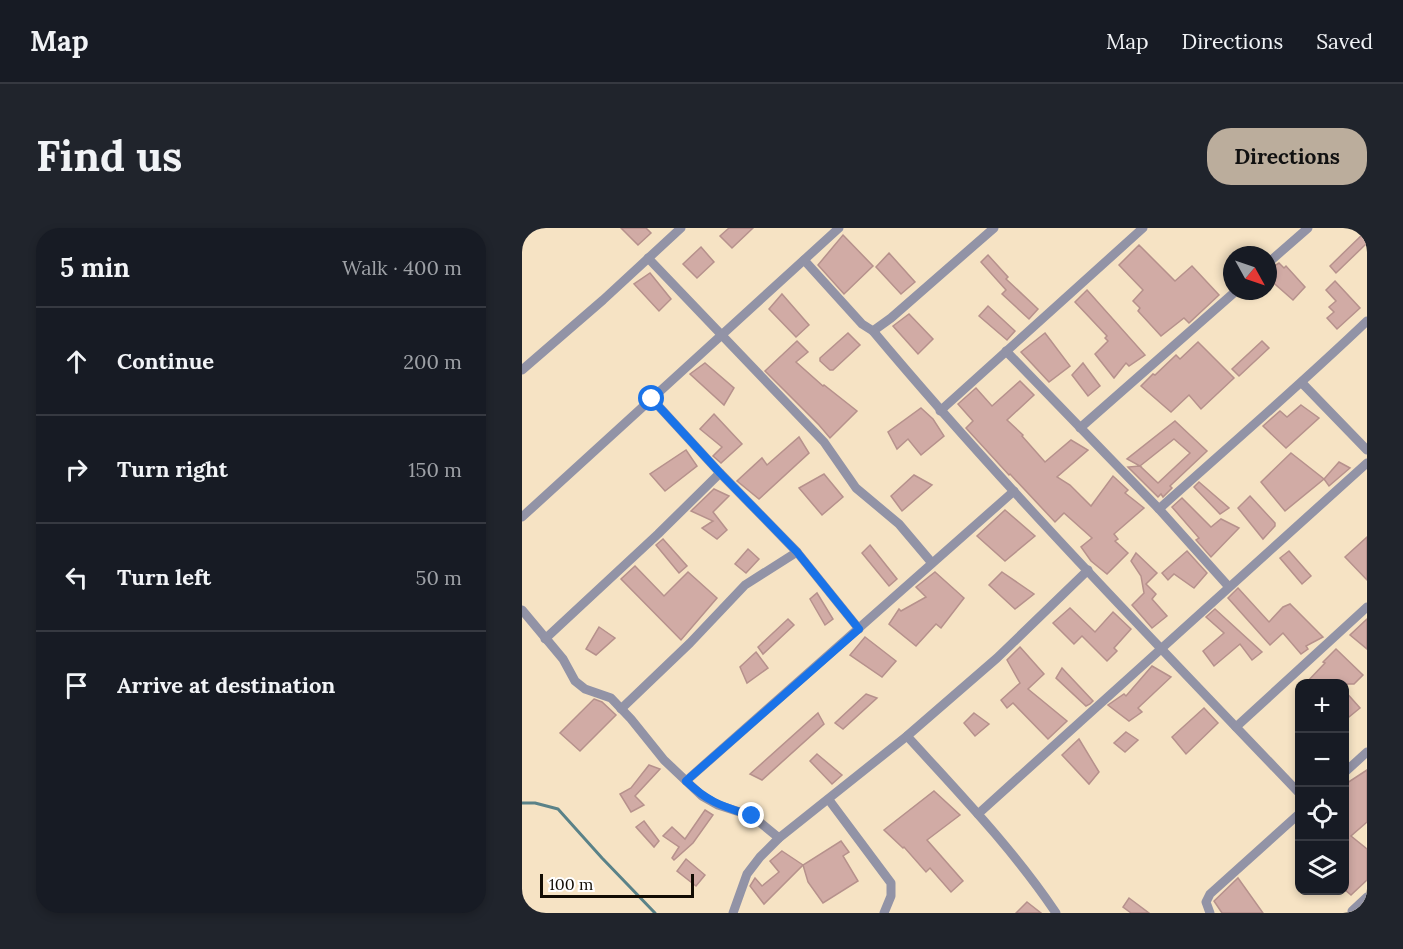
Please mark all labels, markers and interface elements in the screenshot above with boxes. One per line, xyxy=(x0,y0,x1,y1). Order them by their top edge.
text: Map xyxy=(30,23,89,59)
text: Map xyxy=(1106,28,1149,55)
text: Directions xyxy=(1182,28,1283,55)
text: Saved xyxy=(1316,28,1373,55)
button: Directions xyxy=(1207,128,1367,185)
text: Find us xyxy=(36,129,182,183)
north arrow xyxy=(1223,246,1277,300)
text: 5 min xyxy=(60,251,130,284)
text: Walk · 400 m xyxy=(342,255,462,280)
icon: ahead xyxy=(60,345,93,378)
text: Continue xyxy=(117,347,214,375)
text: 200 m xyxy=(403,349,462,374)
route start xyxy=(638,385,664,411)
icon: right xyxy=(60,453,93,486)
text: Turn right xyxy=(117,455,228,483)
text: 150 m xyxy=(408,457,462,482)
icon: left xyxy=(60,561,93,594)
text: Turn left xyxy=(117,563,211,591)
text: 50 m xyxy=(416,565,462,590)
icon: arrive xyxy=(60,669,93,702)
text: Arrive at destination xyxy=(117,671,335,699)
map controls xyxy=(1295,679,1349,895)
button: + xyxy=(1295,679,1349,733)
button: − xyxy=(1295,733,1349,787)
button: locate xyxy=(1295,787,1349,841)
route end xyxy=(738,802,764,828)
button: layers xyxy=(1295,841,1349,895)
scale bar xyxy=(540,871,694,898)
text: 100 m xyxy=(549,874,593,894)

